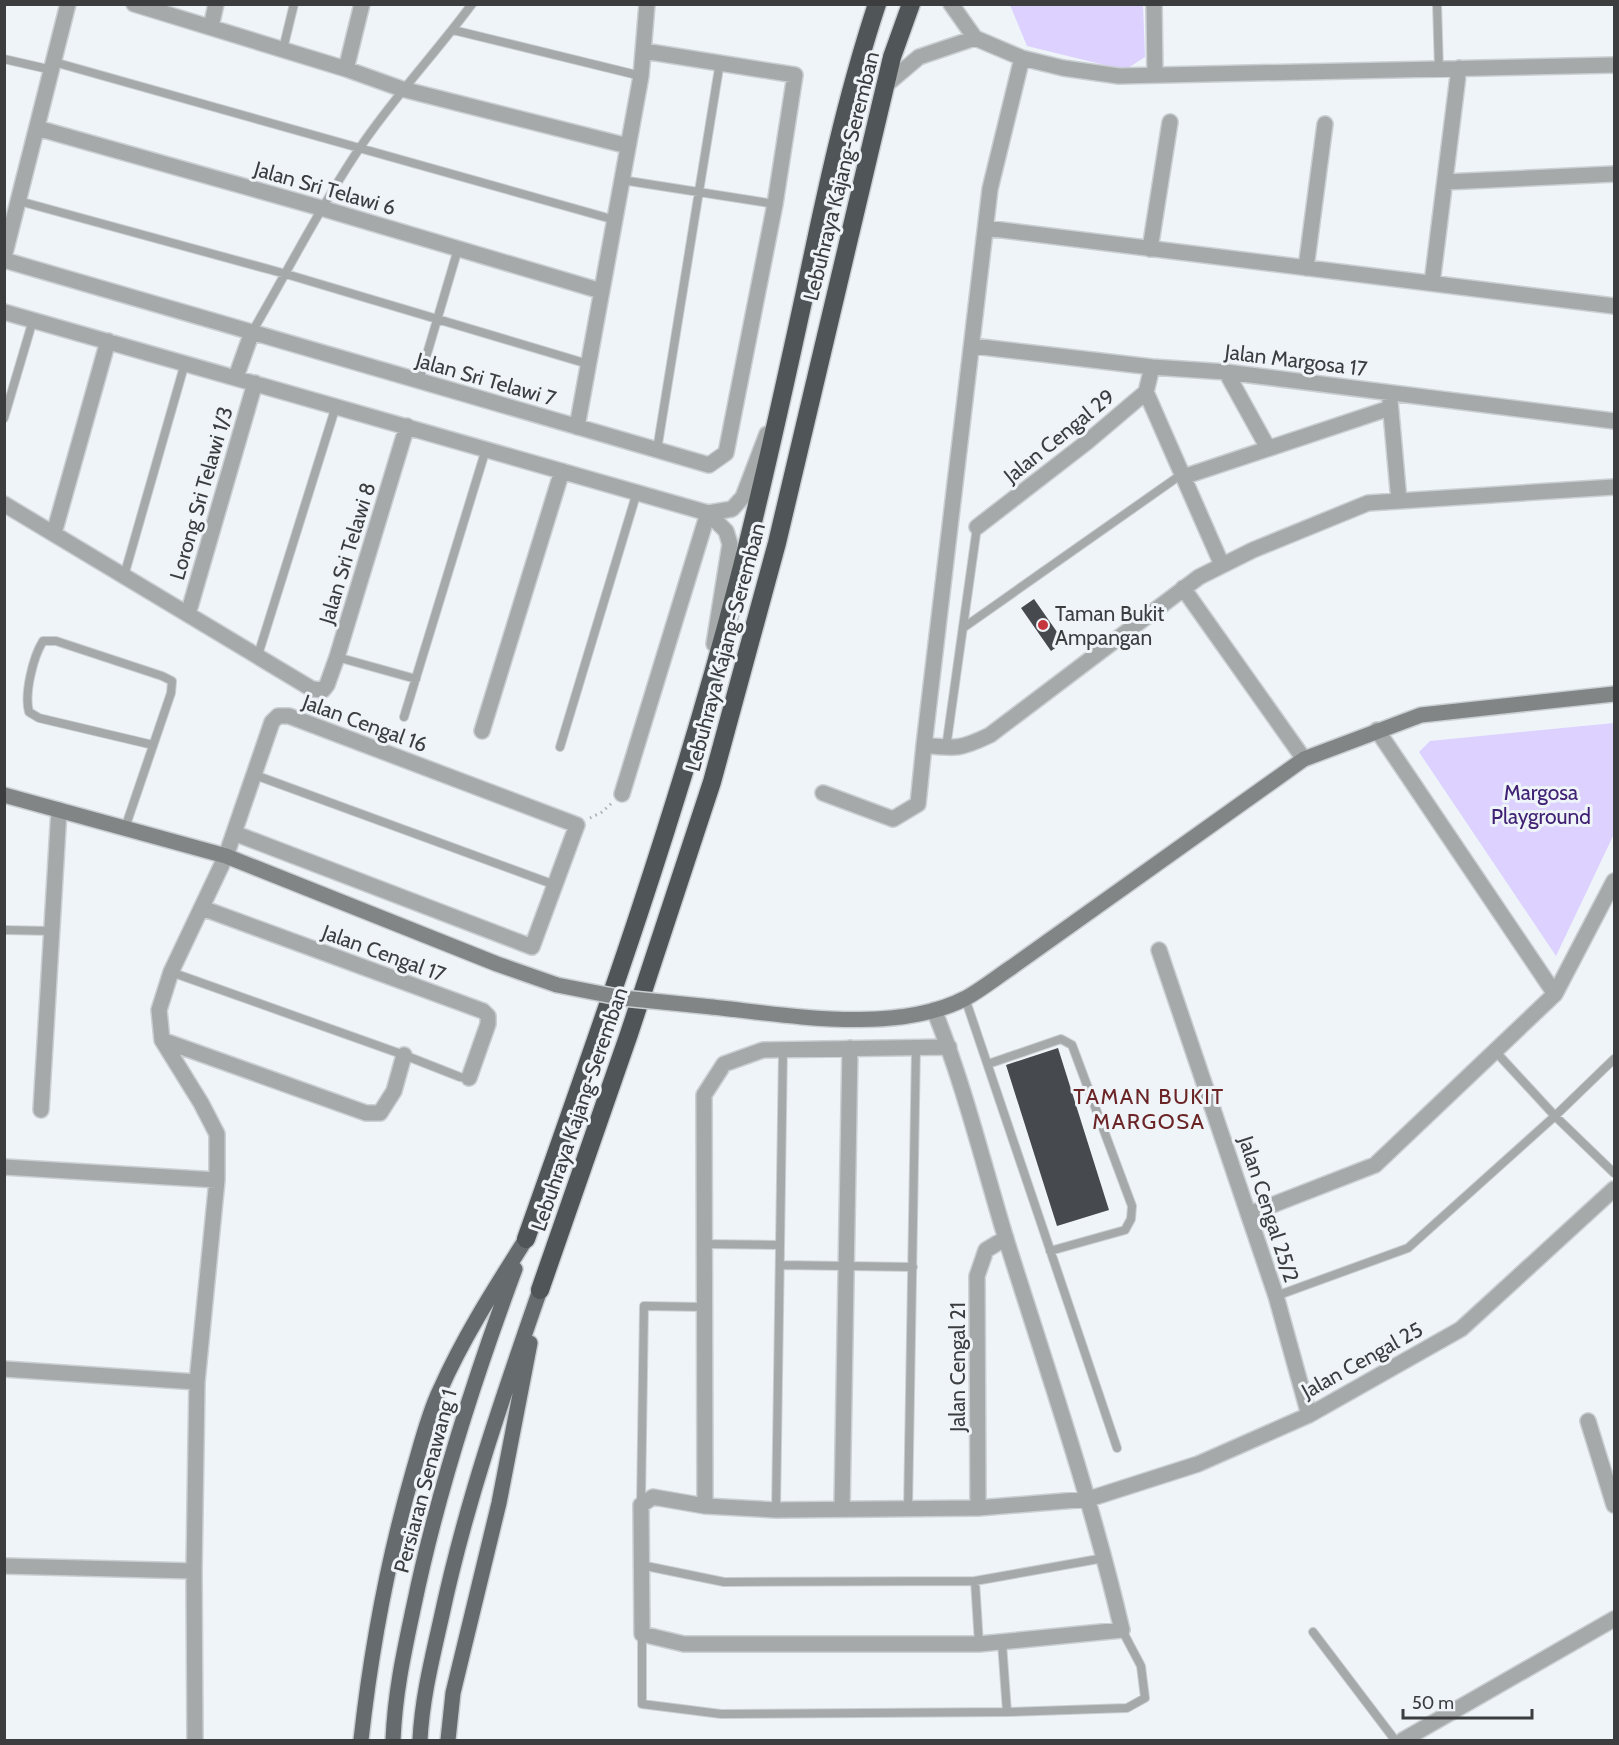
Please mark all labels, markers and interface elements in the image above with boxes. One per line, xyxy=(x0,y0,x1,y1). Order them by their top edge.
street label: Lebuhraya Kajang-Seremban xyxy=(798,49,885,303)
street label: Jalan Sri Telawi 6 xyxy=(250,156,399,220)
street label: Jalan Margosa 17 xyxy=(1222,339,1369,381)
street label: Jalan Sri Telawi 7 xyxy=(412,347,559,411)
street label: Jalan Cengal 29 xyxy=(998,384,1119,489)
street label: Lorong Sri Telawi 1/3 xyxy=(164,403,238,583)
street label: Jalan Sri Telawi 8 xyxy=(313,479,380,628)
street label: Lebuhraya Kajang-Seremban xyxy=(680,520,771,774)
place label: Taman Bukit Ampangan xyxy=(1055,601,1164,650)
marker: Taman Bukit Ampangan xyxy=(1036,618,1050,632)
street label: Jalan Cengal 16 xyxy=(298,689,431,757)
park label: Margosa Playground xyxy=(1491,780,1591,829)
street label: Jalan Cengal 17 xyxy=(318,919,450,987)
street label: Lebuhraya Kajang-Seremban xyxy=(526,984,633,1234)
district label: TAMAN BUKIT MARGOSA xyxy=(1073,1083,1225,1135)
street label: Jalan Cengal 25/2 xyxy=(1233,1132,1304,1285)
street label: Jalan Cengal 21 xyxy=(945,1302,970,1433)
street label: Jalan Cengal 25 xyxy=(1296,1316,1427,1404)
street label: Persiaran Senawang 1 xyxy=(388,1387,462,1575)
scale bar xyxy=(1403,1682,1532,1720)
text: 50 m xyxy=(1412,1692,1454,1714)

